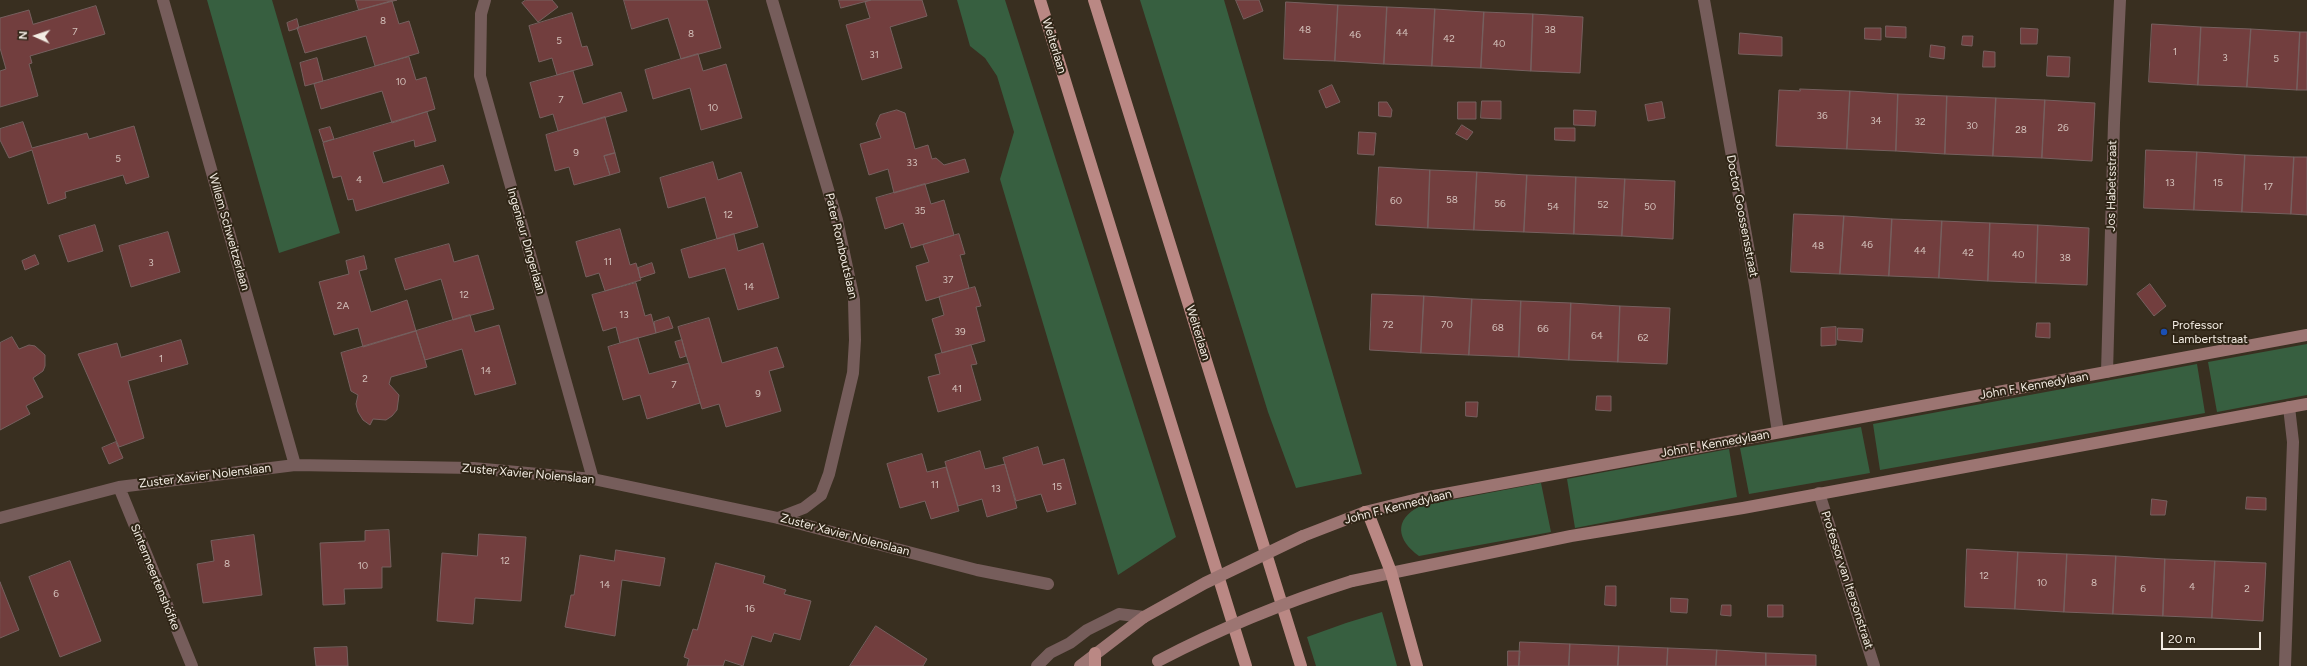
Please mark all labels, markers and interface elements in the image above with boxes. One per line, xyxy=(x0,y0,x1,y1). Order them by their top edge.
house number: 8 xyxy=(380,15,386,27)
north arrow xyxy=(16,16,56,56)
street label: Welterlaan xyxy=(1039,17,1069,75)
house number: 48 xyxy=(1299,24,1311,36)
house number: 38 xyxy=(1544,24,1556,36)
house number: 7 xyxy=(72,26,78,38)
house number: 44 xyxy=(1396,27,1408,39)
house number: 8 xyxy=(688,28,694,40)
house number: 46 xyxy=(1349,29,1361,41)
text: N xyxy=(17,31,30,40)
house number: 42 xyxy=(1443,33,1455,45)
house number: 5 xyxy=(556,35,562,47)
house number: 40 xyxy=(1493,38,1505,50)
house number: 1 xyxy=(2173,46,2177,58)
house number: 31 xyxy=(869,49,879,61)
house number: 3 xyxy=(2222,52,2228,64)
house number: 5 xyxy=(2273,53,2279,65)
house number: 10 xyxy=(396,76,406,88)
house number: 7 xyxy=(558,94,564,106)
house number: 10 xyxy=(708,102,718,114)
house number: 36 xyxy=(1816,110,1828,122)
house number: 34 xyxy=(1870,115,1882,127)
house number: 32 xyxy=(1914,116,1926,128)
house number: 30 xyxy=(1966,120,1978,132)
house number: 26 xyxy=(2057,122,2069,134)
house number: 28 xyxy=(2015,124,2027,136)
street label: Jos Habetsstraat xyxy=(2104,140,2120,232)
house number: 9 xyxy=(573,147,579,159)
house number: 5 xyxy=(115,153,121,165)
street label: Doctor Goossensstraat xyxy=(1723,154,1761,278)
house number: 33 xyxy=(907,157,917,169)
street label: Willem Schweitzerlaan xyxy=(205,172,253,292)
house number: 4 xyxy=(356,174,362,186)
house number: 13 xyxy=(2165,177,2175,189)
house number: 15 xyxy=(2213,177,2223,189)
house number: 17 xyxy=(2263,181,2273,193)
street label: Ingenieur Dingerlaan xyxy=(504,186,548,296)
street label: Pater Romboutslaan xyxy=(822,192,860,300)
house number: 58 xyxy=(1446,194,1458,206)
house number: 60 xyxy=(1390,195,1402,207)
house number: 56 xyxy=(1494,198,1506,210)
house number: 52 xyxy=(1597,199,1609,211)
house number: 54 xyxy=(1547,201,1559,213)
house number: 50 xyxy=(1644,201,1656,213)
house number: 35 xyxy=(914,205,926,217)
house number: 12 xyxy=(723,209,733,221)
house number: 46 xyxy=(1861,239,1873,251)
house number: 48 xyxy=(1812,240,1824,252)
house number: 44 xyxy=(1914,245,1926,257)
house number: 42 xyxy=(1962,247,1974,259)
house number: 40 xyxy=(2012,249,2024,261)
house number: 38 xyxy=(2059,252,2071,264)
house number: 11 xyxy=(604,256,612,268)
house number: 3 xyxy=(148,257,154,269)
house number: 37 xyxy=(943,274,953,286)
house number: 14 xyxy=(744,281,754,293)
house number: 12 xyxy=(459,289,469,301)
house number: 2A xyxy=(337,300,349,312)
street label: Welterlaan xyxy=(1183,304,1213,362)
house number: 13 xyxy=(619,309,629,321)
place label: Professor Lambertstraat xyxy=(2172,318,2248,346)
house number: 72 xyxy=(1383,319,1393,331)
house number: 70 xyxy=(1441,319,1453,331)
house number: 68 xyxy=(1492,322,1504,334)
house number: 66 xyxy=(1537,323,1549,335)
house number: 39 xyxy=(954,326,966,338)
marker: Professor Lambertstraat xyxy=(2159,327,2169,337)
house number: 64 xyxy=(1591,330,1603,342)
house number: 62 xyxy=(1637,332,1649,344)
house number: 1 xyxy=(159,353,163,365)
house number: 14 xyxy=(481,365,491,377)
street label: John F. Kennedylaan xyxy=(1979,369,2089,403)
house number: 2 xyxy=(362,373,368,385)
house number: 7 xyxy=(671,379,677,391)
house number: 41 xyxy=(952,383,962,395)
house number: 9 xyxy=(755,388,761,400)
street label: John F. Kennedylaan xyxy=(1660,427,1770,461)
street label: Zuster Xavier Nolenslaan xyxy=(138,461,272,491)
street label: Zuster Xavier Nolenslaan xyxy=(461,461,595,487)
house number: 11 xyxy=(931,479,939,491)
house number: 15 xyxy=(1052,481,1062,493)
house number: 13 xyxy=(991,483,1001,495)
street label: John F. Kennedylaan xyxy=(1343,487,1453,527)
street label: Professor van Itersonstraat xyxy=(1818,509,1876,651)
street label: Zuster Xavier Nolenslaan xyxy=(779,511,911,559)
street label: Sintermeertenshöfke xyxy=(127,522,183,632)
house number: 12 xyxy=(500,555,510,567)
house number: 8 xyxy=(224,558,230,570)
house number: 10 xyxy=(358,560,368,572)
house number: 12 xyxy=(1979,570,1989,582)
house number: 10 xyxy=(2037,577,2047,589)
house number: 8 xyxy=(2091,577,2097,589)
house number: 14 xyxy=(600,579,610,591)
house number: 4 xyxy=(2189,581,2195,593)
house number: 6 xyxy=(2140,583,2146,595)
house number: 2 xyxy=(2244,583,2250,595)
house number: 6 xyxy=(53,588,59,600)
house number: 16 xyxy=(745,603,755,615)
scale bar xyxy=(2163,624,2263,650)
text: 20 m xyxy=(2168,632,2196,646)

